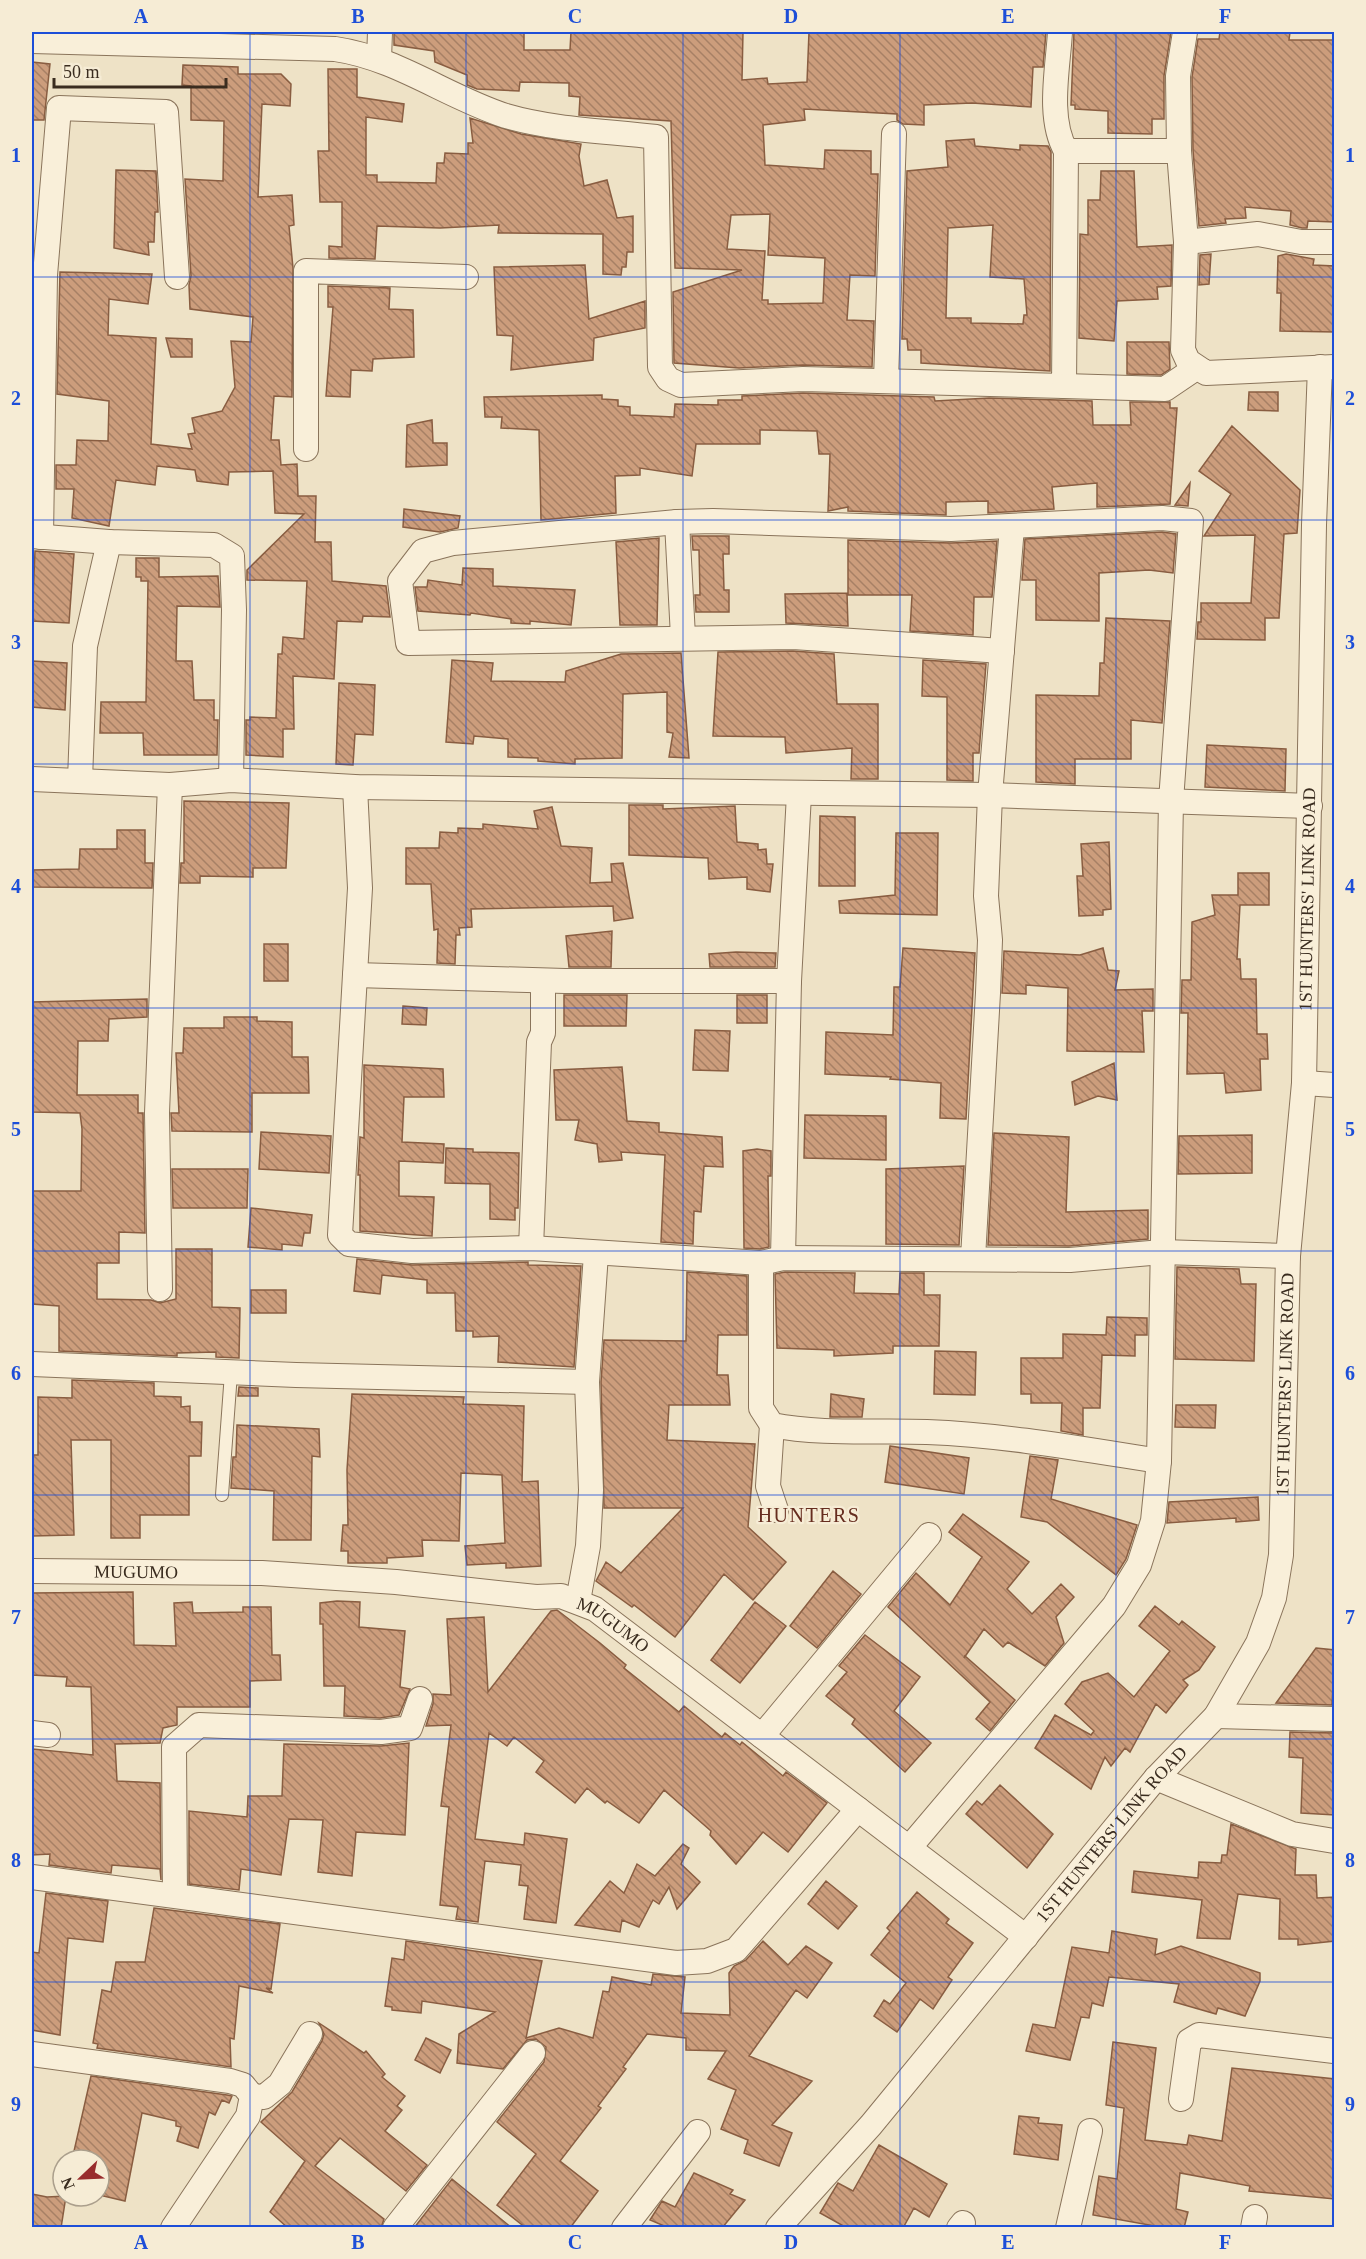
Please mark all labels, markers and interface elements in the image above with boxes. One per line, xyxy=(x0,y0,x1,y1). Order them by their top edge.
text: A xyxy=(134,5,149,27)
text: B xyxy=(351,5,365,27)
text: C xyxy=(568,5,582,27)
text: D xyxy=(784,5,798,27)
text: E xyxy=(1001,5,1015,27)
text: F xyxy=(1219,5,1231,27)
scale bar xyxy=(54,51,226,89)
text: 50 m xyxy=(63,62,100,82)
text: 1 xyxy=(11,144,21,166)
text: 1 xyxy=(1345,144,1355,166)
text: 2 xyxy=(11,387,21,409)
text: 2 xyxy=(1345,387,1355,409)
text: 3 xyxy=(11,631,21,653)
text: 3 xyxy=(1345,631,1355,653)
street label: 1ST HUNTERS' LINK ROAD xyxy=(1295,788,1319,1011)
text: 4 xyxy=(11,875,21,897)
text: 4 xyxy=(1345,875,1355,897)
text: 5 xyxy=(11,1118,21,1140)
text: 5 xyxy=(1345,1118,1355,1140)
street label: 1ST HUNTERS' LINK ROAD xyxy=(1272,1273,1298,1497)
text: 6 xyxy=(11,1362,21,1384)
text: 6 xyxy=(1345,1362,1355,1384)
district label: HUNTERS xyxy=(758,1504,860,1526)
street label: MUGUMO xyxy=(94,1562,178,1582)
street label: MUGUMO xyxy=(574,1593,653,1657)
text: 7 xyxy=(11,1606,21,1628)
text: 7 xyxy=(1345,1606,1355,1628)
street label: 1ST HUNTERS' LINK ROAD xyxy=(1032,1742,1191,1926)
text: 8 xyxy=(11,1849,21,1871)
text: 8 xyxy=(1345,1849,1355,1871)
text: 9 xyxy=(11,2093,21,2115)
text: 9 xyxy=(1345,2093,1355,2115)
north arrow xyxy=(51,2148,111,2208)
text: N xyxy=(57,2175,78,2192)
text: A xyxy=(134,2231,149,2253)
text: B xyxy=(351,2231,365,2253)
text: C xyxy=(568,2231,582,2253)
text: D xyxy=(784,2231,798,2253)
text: E xyxy=(1001,2231,1015,2253)
text: F xyxy=(1219,2231,1231,2253)

